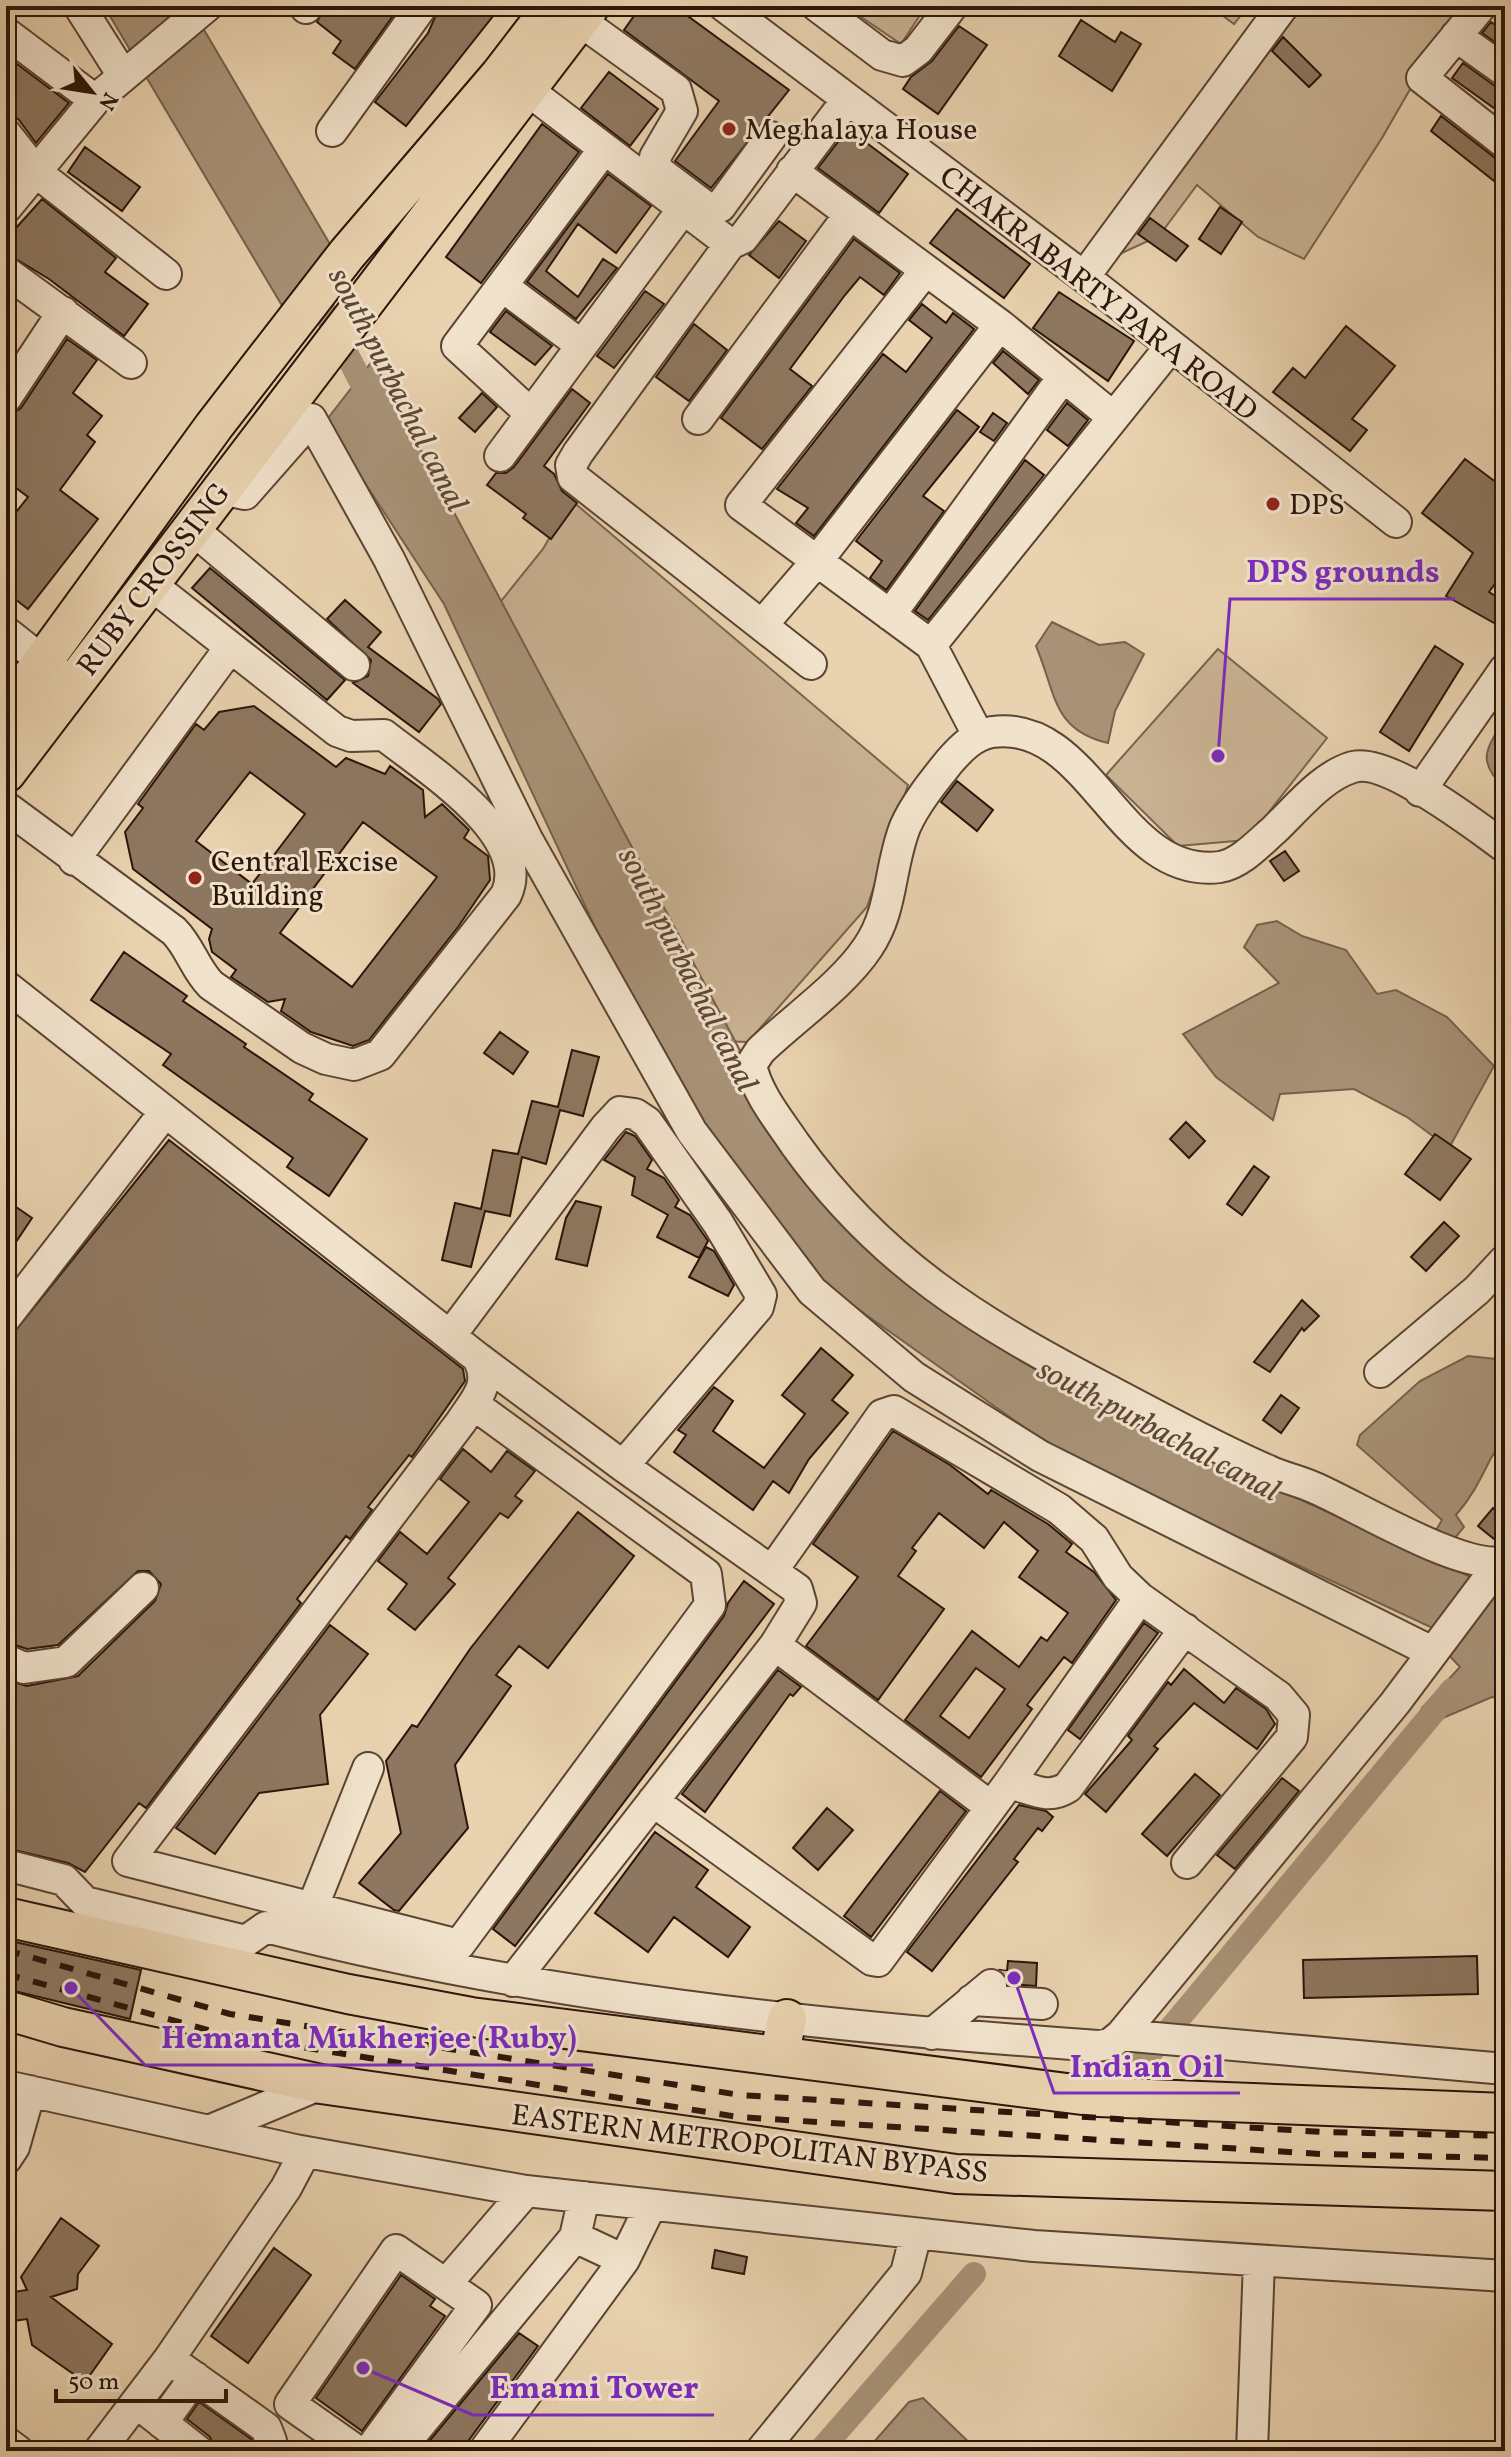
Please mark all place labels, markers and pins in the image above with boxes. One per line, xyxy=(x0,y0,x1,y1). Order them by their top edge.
place label: Meghalaya House xyxy=(745,110,977,152)
marker: Meghalaya House xyxy=(720,120,738,138)
place label: DPS xyxy=(1289,485,1345,527)
marker: DPS xyxy=(1264,495,1282,513)
callout: DPS grounds xyxy=(1230,543,1455,599)
place label: Central Excise Building xyxy=(211,842,398,918)
marker: Central Excise Building xyxy=(186,869,204,887)
callout: Hemanta Mukherjee (Ruby) xyxy=(145,2009,593,2065)
callout: Indian Oil xyxy=(1054,2037,1240,2093)
callout: Emami Tower xyxy=(473,2359,714,2415)

